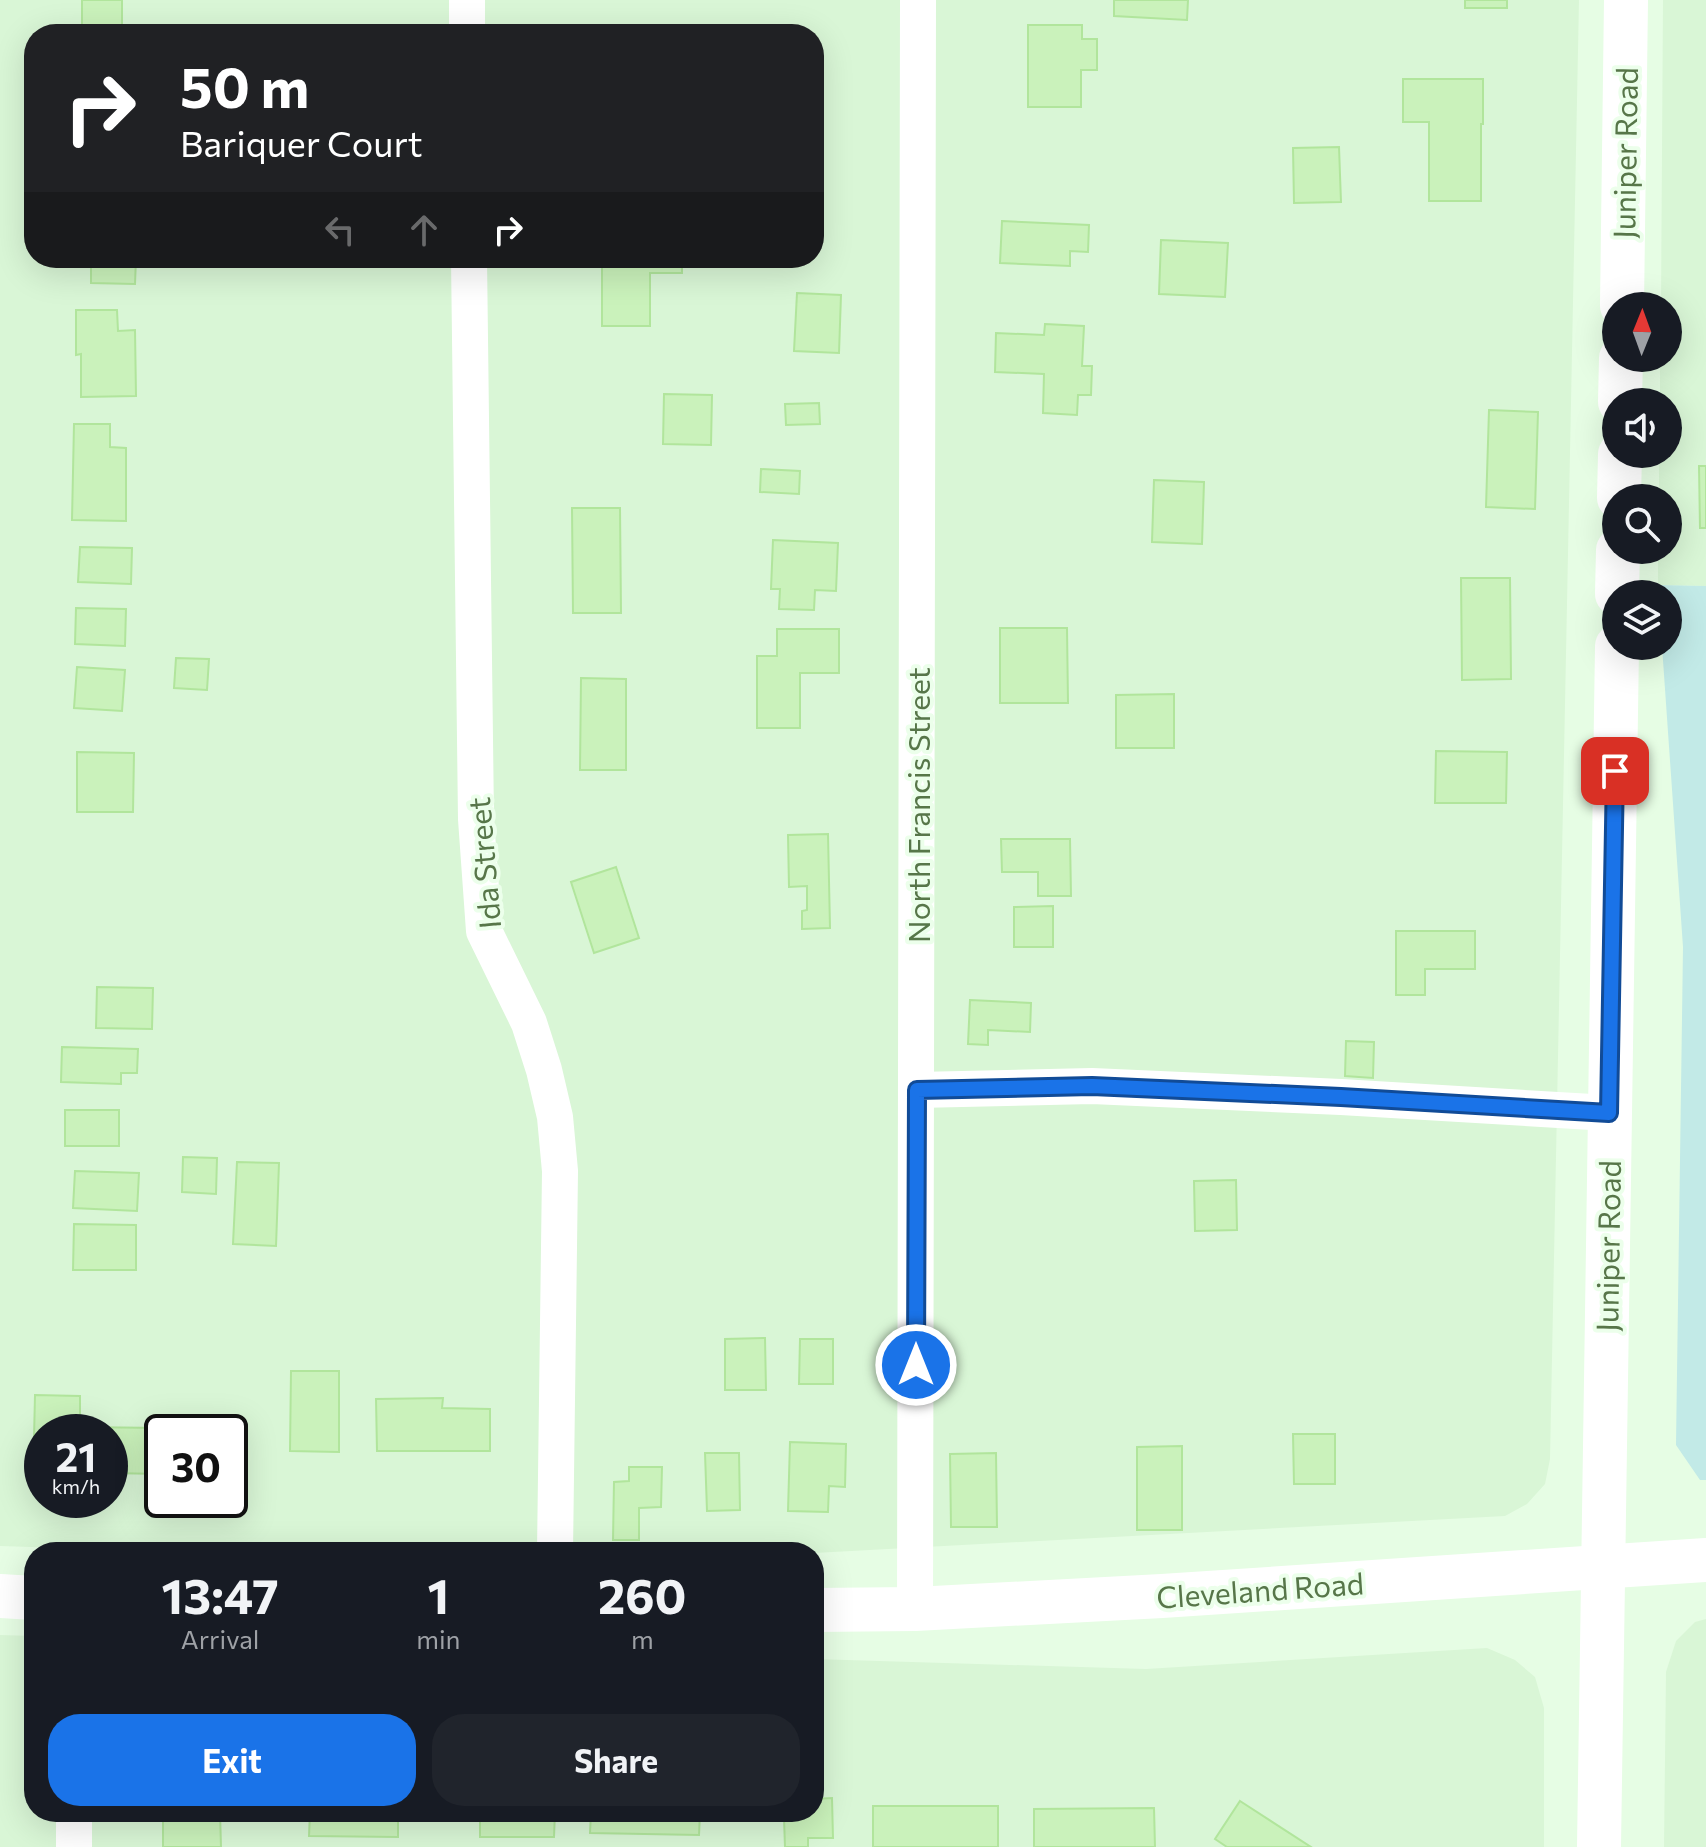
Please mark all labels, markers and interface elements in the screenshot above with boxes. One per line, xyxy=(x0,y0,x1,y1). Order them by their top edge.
text: 50 m xyxy=(180,51,309,120)
icon: right xyxy=(48,56,152,160)
street label: Juniper Road xyxy=(1604,67,1644,239)
text: Bariquer Court xyxy=(180,120,423,164)
icon: left xyxy=(318,208,362,252)
icon: ahead xyxy=(402,208,446,252)
icon: right xyxy=(486,208,530,252)
north arrow xyxy=(1602,292,1682,372)
map controls xyxy=(1602,292,1682,660)
button: sound xyxy=(1602,388,1682,468)
button: search xyxy=(1602,484,1682,564)
button: layers xyxy=(1602,580,1682,660)
street label: North Francis Street xyxy=(899,667,936,943)
pin xyxy=(1581,737,1649,805)
icon: arrive xyxy=(1593,749,1637,793)
street label: Ida Street xyxy=(459,796,507,930)
street label: Juniper Road xyxy=(1587,1160,1627,1332)
position arrow xyxy=(874,1323,958,1407)
speed limit sign: 30 xyxy=(144,1414,248,1518)
text: 21 xyxy=(56,1431,96,1480)
text: km/h xyxy=(52,1474,100,1498)
street label: Cleveland Road xyxy=(1155,1563,1365,1615)
text: 13:47 xyxy=(161,1565,279,1624)
text: 1 xyxy=(427,1565,449,1624)
text: 260 xyxy=(598,1565,687,1624)
text: Arrival xyxy=(181,1623,259,1654)
text: min xyxy=(416,1623,460,1654)
text: m xyxy=(631,1623,654,1654)
button: Exit xyxy=(48,1714,416,1806)
button: Share xyxy=(432,1714,800,1806)

